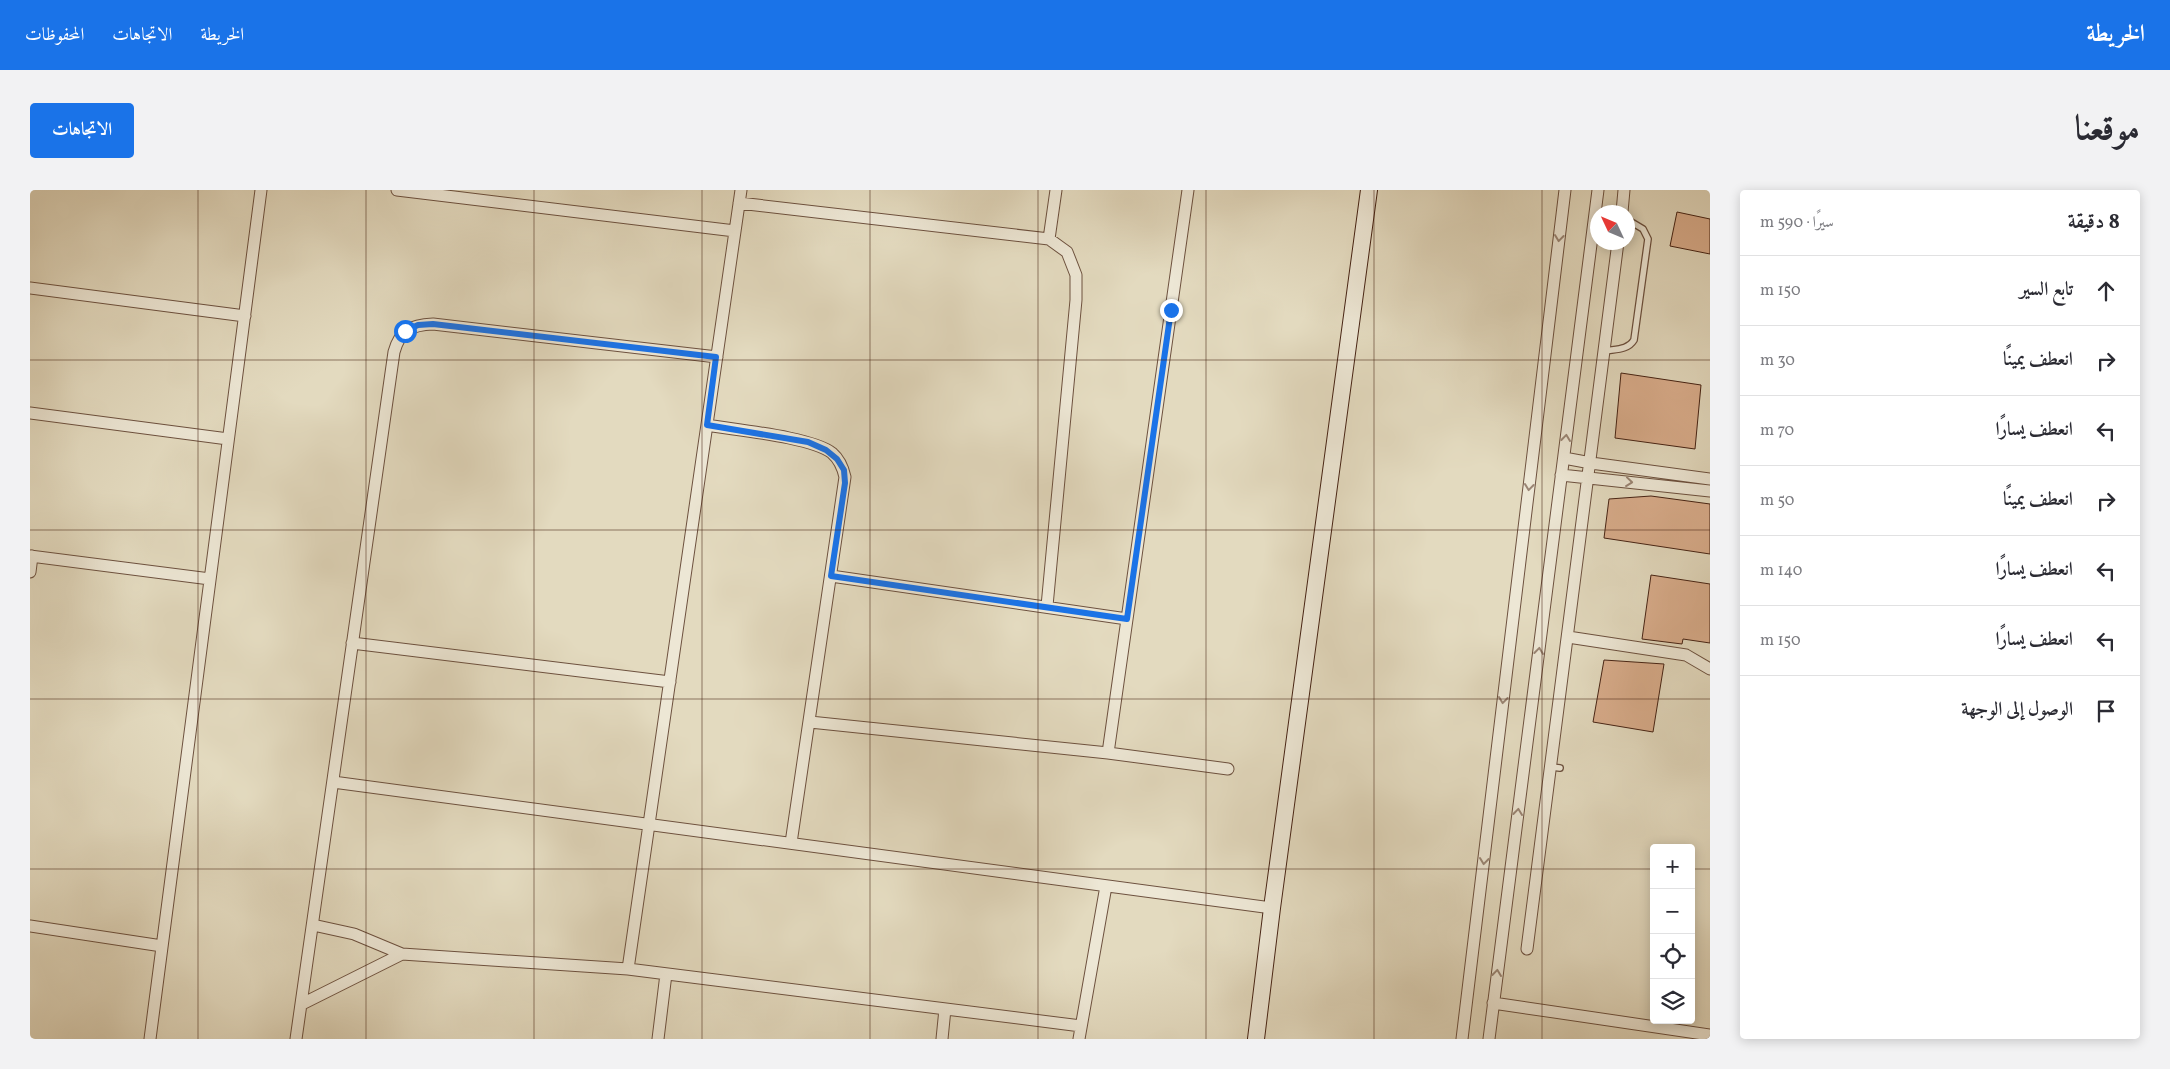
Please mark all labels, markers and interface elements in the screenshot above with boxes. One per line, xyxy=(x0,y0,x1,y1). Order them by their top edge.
text: الخريطة xyxy=(2087,18,2145,52)
text: المحفوظات xyxy=(25,23,84,48)
text: الاتجاهات xyxy=(112,23,172,48)
text: الخريطة xyxy=(200,23,244,48)
button: الاتجاهات xyxy=(30,103,134,158)
text: موقعنا xyxy=(2075,106,2140,154)
north arrow xyxy=(1590,205,1635,250)
text: 8 دقيقة xyxy=(2068,208,2120,237)
text: سيرًا · 590 m xyxy=(1760,212,1834,234)
one-way arrow xyxy=(1554,235,1565,243)
text: تابع السير xyxy=(2020,277,2073,303)
icon: ahead xyxy=(2092,277,2120,305)
text: 150 m xyxy=(1760,280,1801,302)
route end xyxy=(1160,299,1183,322)
route start xyxy=(394,320,417,343)
text: انعطف يمينًا xyxy=(2003,347,2073,373)
icon: right xyxy=(2092,347,2120,375)
text: 30 m xyxy=(1760,350,1795,372)
text: انعطف يسارًا xyxy=(1995,417,2073,443)
icon: left xyxy=(2092,417,2120,445)
text: 70 m xyxy=(1760,420,1794,442)
one-way arrow xyxy=(1560,433,1571,441)
one-way arrow xyxy=(1625,476,1633,487)
one-way arrow xyxy=(1524,483,1535,491)
text: انعطف يمينًا xyxy=(2003,487,2073,513)
icon: right xyxy=(2092,487,2120,515)
text: 50 m xyxy=(1760,490,1794,512)
text: انعطف يسارًا xyxy=(1995,557,2073,583)
icon: left xyxy=(2092,557,2120,585)
text: 140 m xyxy=(1760,560,1802,582)
text: انعطف يسارًا xyxy=(1995,627,2073,653)
icon: left xyxy=(2092,627,2120,655)
text: 150 m xyxy=(1760,630,1801,652)
one-way arrow xyxy=(1533,647,1544,655)
one-way arrow xyxy=(1498,696,1509,704)
text: الوصول إلى الوجهة xyxy=(1961,697,2073,723)
icon: arrive xyxy=(2092,697,2120,725)
one-way arrow xyxy=(1512,808,1523,816)
map controls xyxy=(1650,844,1695,1024)
button: + xyxy=(1650,844,1695,889)
one-way arrow xyxy=(1479,858,1490,866)
button: − xyxy=(1650,889,1695,934)
button: locate xyxy=(1650,934,1695,979)
one-way arrow xyxy=(1491,969,1502,977)
button: layers xyxy=(1650,979,1695,1024)

